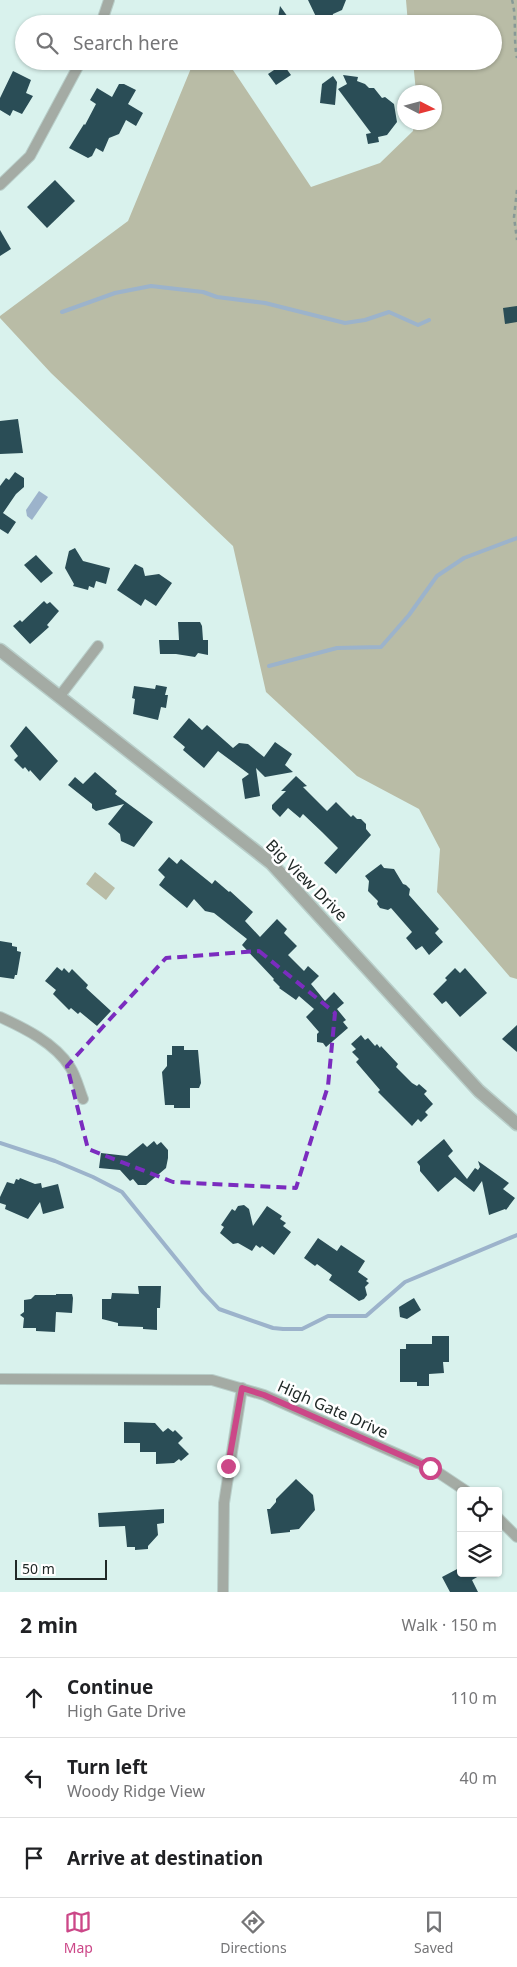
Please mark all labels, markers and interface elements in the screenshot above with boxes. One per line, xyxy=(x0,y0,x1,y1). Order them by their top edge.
search box xyxy=(15,15,502,70)
icon: search xyxy=(33,29,61,57)
text: Search here xyxy=(73,30,179,56)
north arrow xyxy=(397,85,442,130)
street label: Big View Drive xyxy=(261,834,353,926)
street label: High Gate Drive xyxy=(274,1375,392,1443)
route end xyxy=(217,1455,240,1478)
route start xyxy=(419,1457,442,1480)
map controls xyxy=(457,1487,502,1577)
button: locate xyxy=(457,1487,502,1532)
button: layers xyxy=(457,1532,502,1577)
scale bar xyxy=(15,1557,108,1580)
text: 50 m xyxy=(22,1559,55,1578)
text: 2 min xyxy=(20,1611,78,1639)
text: Walk · 150 m xyxy=(402,1614,497,1636)
text: Continue xyxy=(67,1674,153,1700)
icon: ahead xyxy=(20,1684,48,1712)
text: 110 m xyxy=(450,1687,497,1709)
text: High Gate Drive xyxy=(67,1700,186,1722)
text: Turn left xyxy=(67,1754,148,1780)
icon: left xyxy=(20,1764,48,1792)
text: 40 m xyxy=(460,1767,497,1789)
text: Woody Ridge View xyxy=(67,1780,205,1802)
icon: arrive xyxy=(20,1844,48,1872)
text: Arrive at destination xyxy=(67,1845,263,1871)
tab: Map xyxy=(64,1908,93,1957)
tab: Directions xyxy=(220,1908,287,1957)
tab: Saved xyxy=(414,1908,453,1957)

